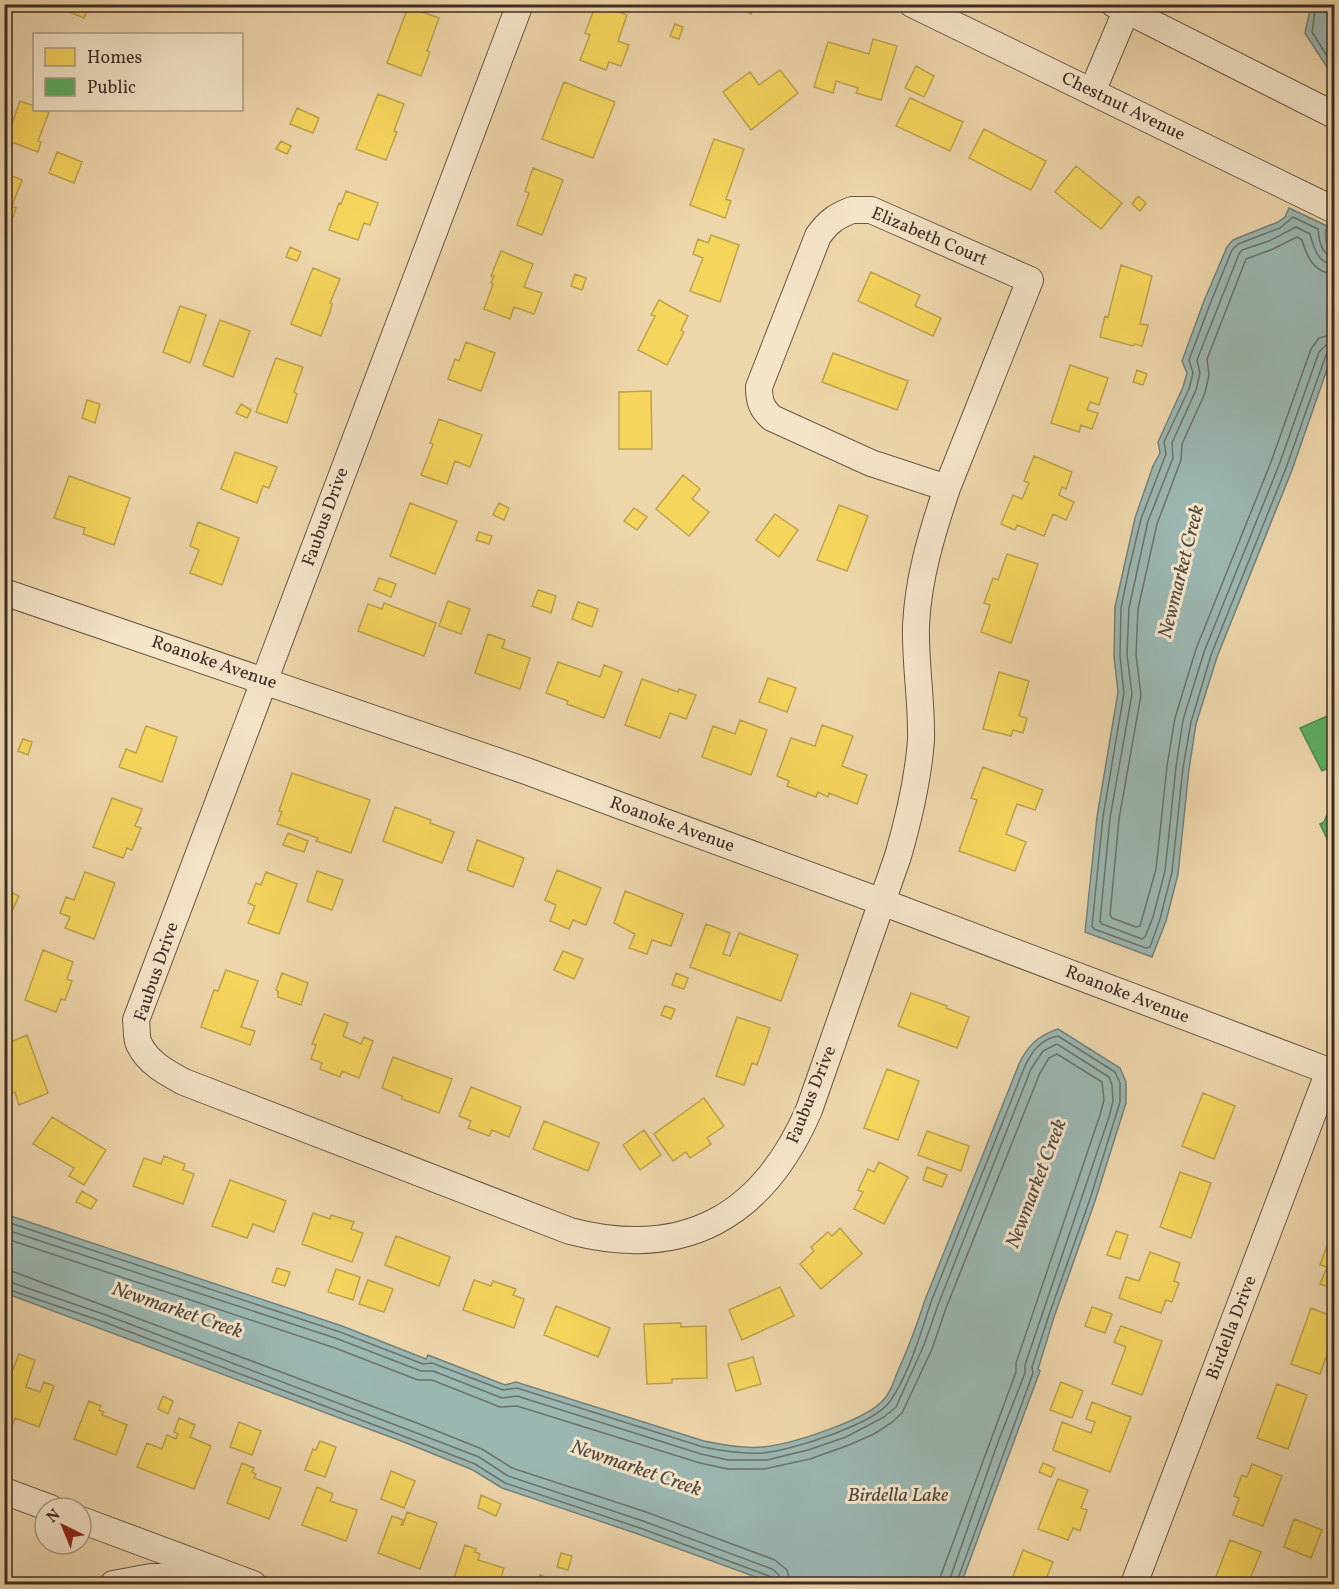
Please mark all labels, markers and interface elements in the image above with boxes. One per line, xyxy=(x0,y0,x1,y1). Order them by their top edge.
legend xyxy=(33,33,243,111)
text: Homes xyxy=(87,46,142,71)
street label: Chestnut Avenue xyxy=(1057,66,1189,148)
text: Public xyxy=(87,76,136,101)
street label: Elizabeth Court xyxy=(867,201,991,273)
street label: Faubus Drive xyxy=(297,464,355,570)
water label: Newmarket Creek xyxy=(1152,502,1212,642)
street label: Roanoke Avenue xyxy=(148,630,280,696)
street label: Roanoke Avenue xyxy=(606,791,738,859)
street label: Faubus Drive xyxy=(128,919,186,1025)
street label: Roanoke Avenue xyxy=(1061,960,1193,1030)
street label: Faubus Drive xyxy=(781,1042,843,1148)
water label: Newmarket Creek xyxy=(999,1115,1075,1253)
street label: Birdella Drive xyxy=(1201,1272,1263,1384)
water label: Newmarket Creek xyxy=(108,1276,246,1346)
water label: Newmarket Creek xyxy=(567,1434,705,1504)
water label: Birdella Lake xyxy=(848,1482,949,1510)
north arrow xyxy=(33,1496,93,1556)
text: N xyxy=(42,1504,66,1529)

